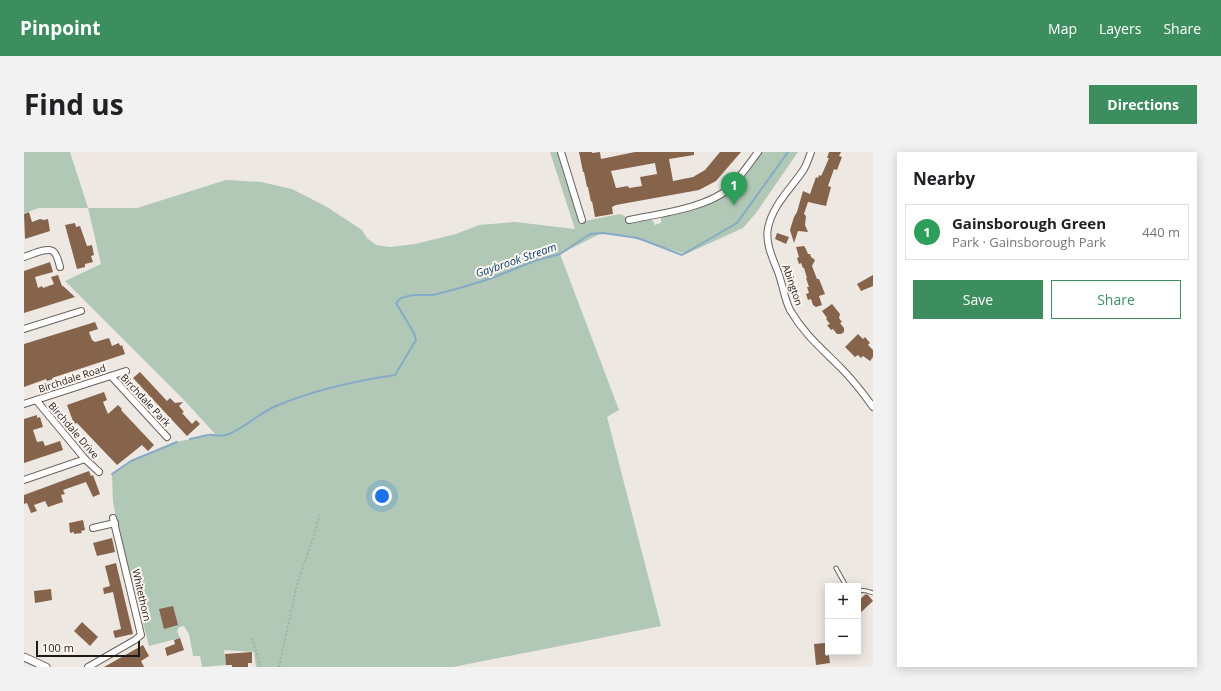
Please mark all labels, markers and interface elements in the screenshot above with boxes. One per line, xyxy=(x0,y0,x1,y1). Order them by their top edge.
text: Pinpoint xyxy=(20,15,101,41)
text: Map xyxy=(1048,19,1077,38)
text: Layers xyxy=(1099,19,1141,38)
text: Share xyxy=(1163,19,1201,38)
text: Find us xyxy=(24,85,124,123)
button: Directions xyxy=(1089,85,1197,124)
text: Nearby xyxy=(913,167,975,190)
pin: 1 xyxy=(721,172,747,205)
text: Gainsborough Green xyxy=(952,213,1106,233)
text: 1 xyxy=(923,223,931,241)
text: 440 m xyxy=(1142,223,1180,241)
text: Park · Gainsborough Park xyxy=(952,233,1106,251)
water label: Gaybrook Stream xyxy=(473,239,558,280)
street label: Abington xyxy=(780,263,806,307)
button: Save xyxy=(913,280,1043,319)
button: Share xyxy=(1051,280,1181,319)
street label: Birchdale Road xyxy=(36,360,108,396)
street label: Birchdale Park xyxy=(118,371,175,430)
street label: Birchdale Drive xyxy=(45,399,103,462)
your location xyxy=(372,486,392,506)
street label: Whitethorn xyxy=(129,568,155,622)
map controls xyxy=(825,583,861,655)
button: + xyxy=(825,583,861,619)
button: − xyxy=(825,619,861,655)
scale bar xyxy=(36,639,140,658)
text: 100 m xyxy=(42,640,74,655)

